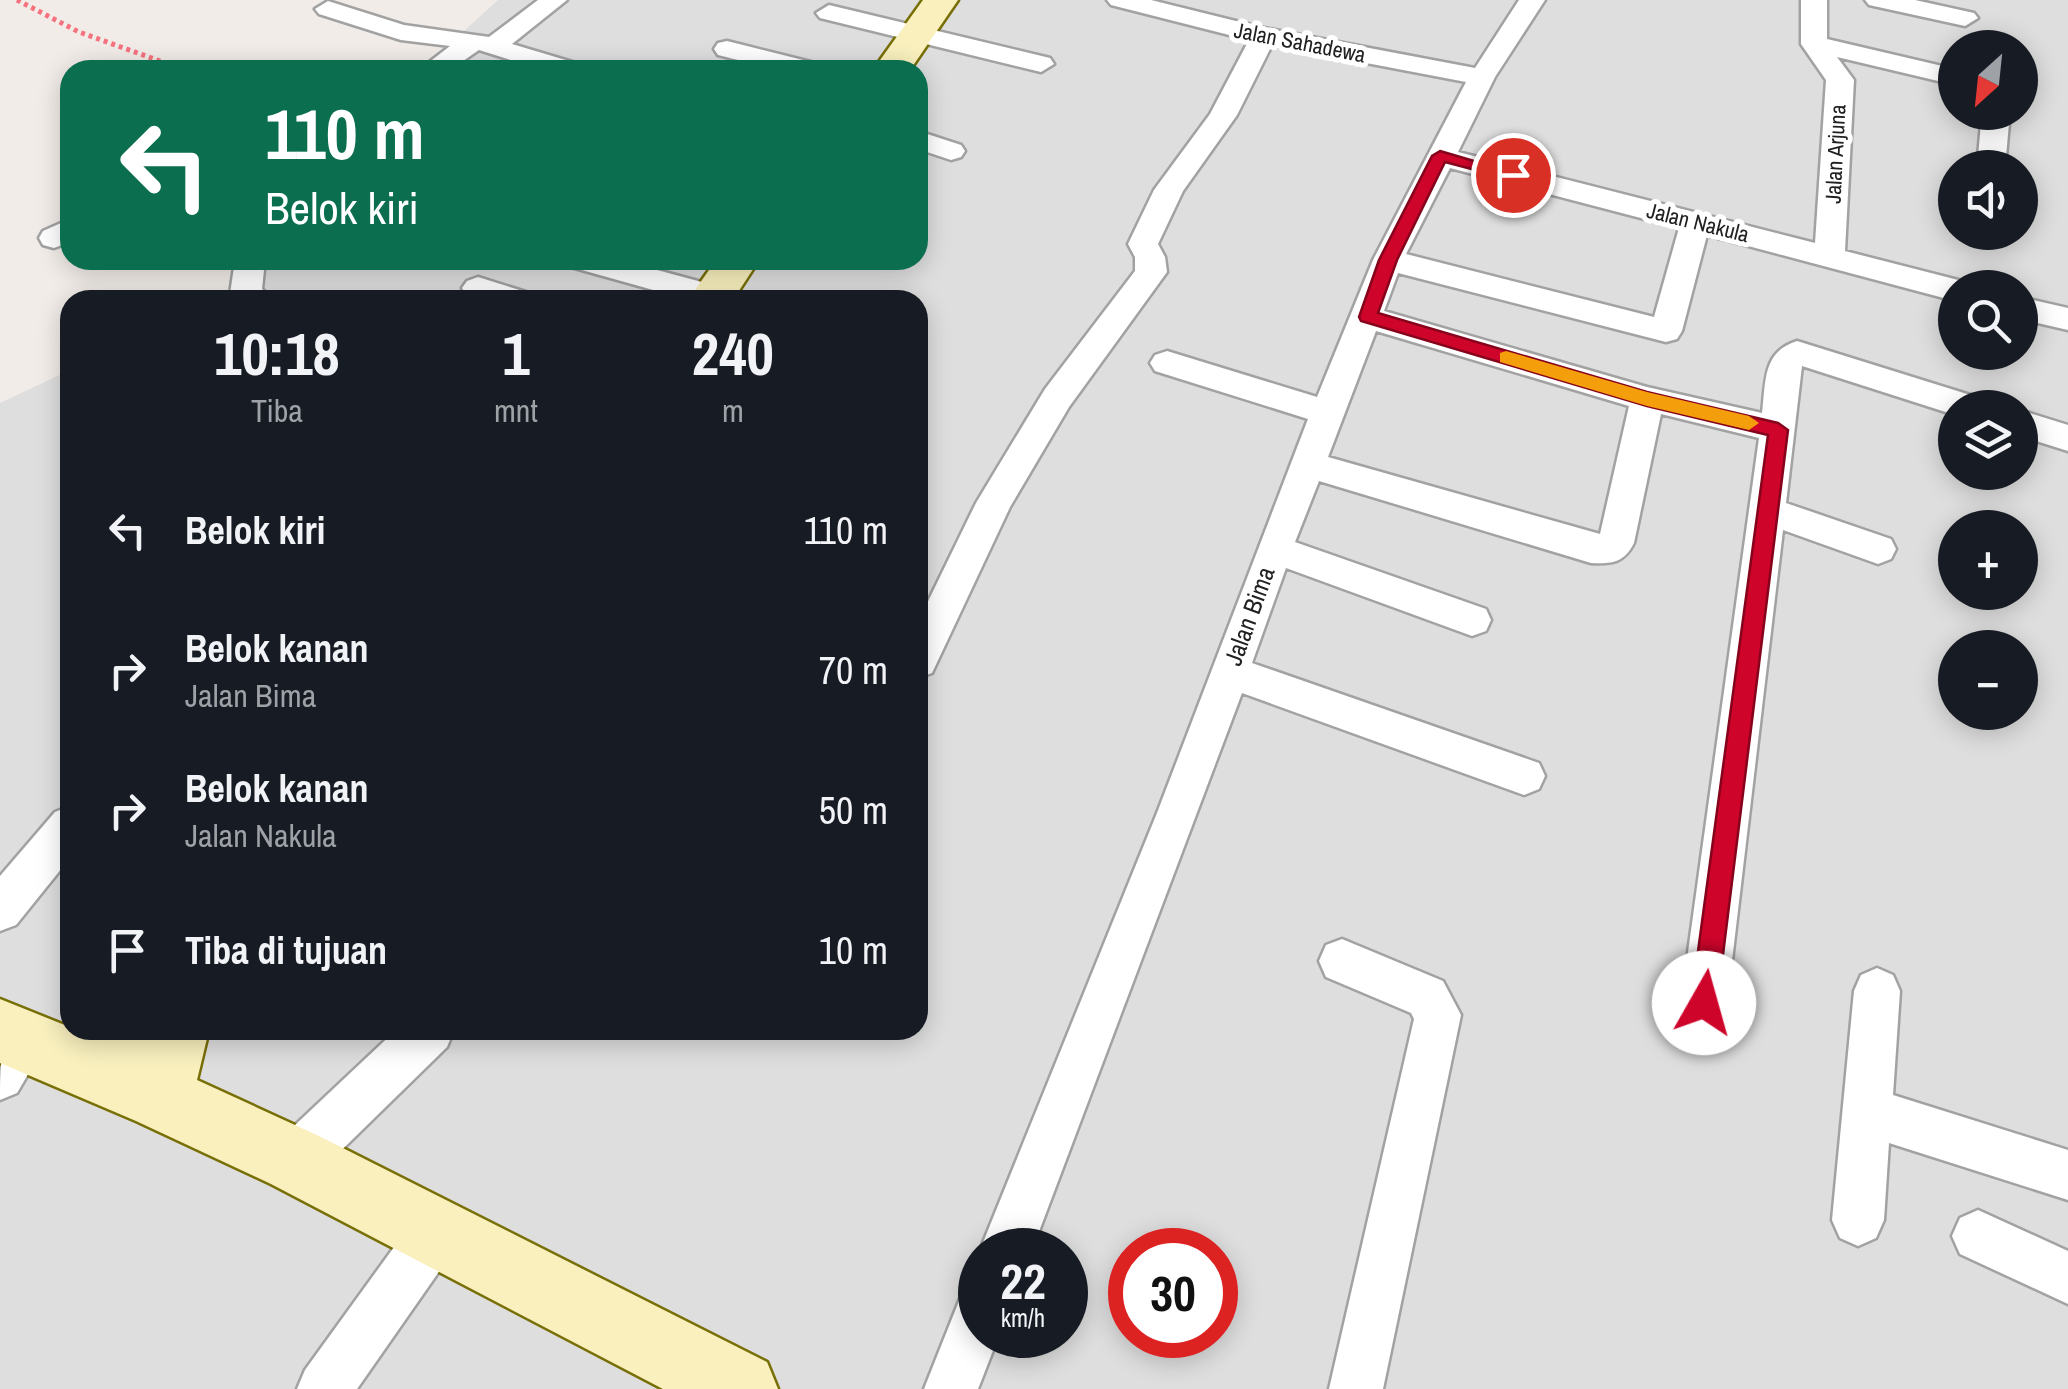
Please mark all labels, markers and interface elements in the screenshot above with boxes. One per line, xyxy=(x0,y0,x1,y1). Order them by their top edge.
street label: Jalan Sahadewa xyxy=(1232,15,1368,69)
north arrow xyxy=(1938,30,2038,130)
map controls xyxy=(1938,30,2038,730)
text: 110 m xyxy=(265,87,425,181)
icon: left xyxy=(100,100,230,230)
street label: Jalan Arjuna xyxy=(1817,104,1853,204)
pin xyxy=(1471,133,1556,218)
icon: arrive xyxy=(1486,148,1541,203)
button: sound xyxy=(1938,150,2038,250)
text: Belok kiri xyxy=(265,177,419,238)
street label: Jalan Nakula xyxy=(1644,195,1752,249)
button: search xyxy=(1938,270,2038,370)
text: 10:18 xyxy=(214,313,340,394)
text: 1 xyxy=(502,313,530,394)
text: 240 xyxy=(692,313,774,394)
text: Tiba xyxy=(251,389,303,432)
text: mnt xyxy=(494,389,538,432)
text: m xyxy=(722,389,744,432)
button: layers xyxy=(1938,390,2038,490)
icon: left xyxy=(100,503,155,558)
text: Belok kiri xyxy=(185,505,325,556)
text: 110 m xyxy=(804,505,888,556)
button: + xyxy=(1938,510,2038,610)
street label: Jalan Bima xyxy=(1215,561,1283,670)
text: Belok kanan xyxy=(185,623,369,674)
button: − xyxy=(1938,630,2038,730)
icon: right xyxy=(100,643,155,698)
text: 70 m xyxy=(819,645,888,696)
text: Jalan Bima xyxy=(185,674,316,717)
text: Belok kanan xyxy=(185,763,369,814)
icon: right xyxy=(100,783,155,838)
text: 50 m xyxy=(819,785,888,836)
text: Jalan Nakula xyxy=(185,814,337,857)
icon: arrive xyxy=(100,923,155,978)
text: Tiba di tujuan xyxy=(185,925,387,976)
text: 10 m xyxy=(819,925,888,976)
position arrow xyxy=(1652,951,1756,1055)
speed limit sign: 30 xyxy=(1108,1228,1238,1358)
text: 22 xyxy=(1000,1247,1046,1315)
text: km/h xyxy=(1001,1301,1045,1335)

